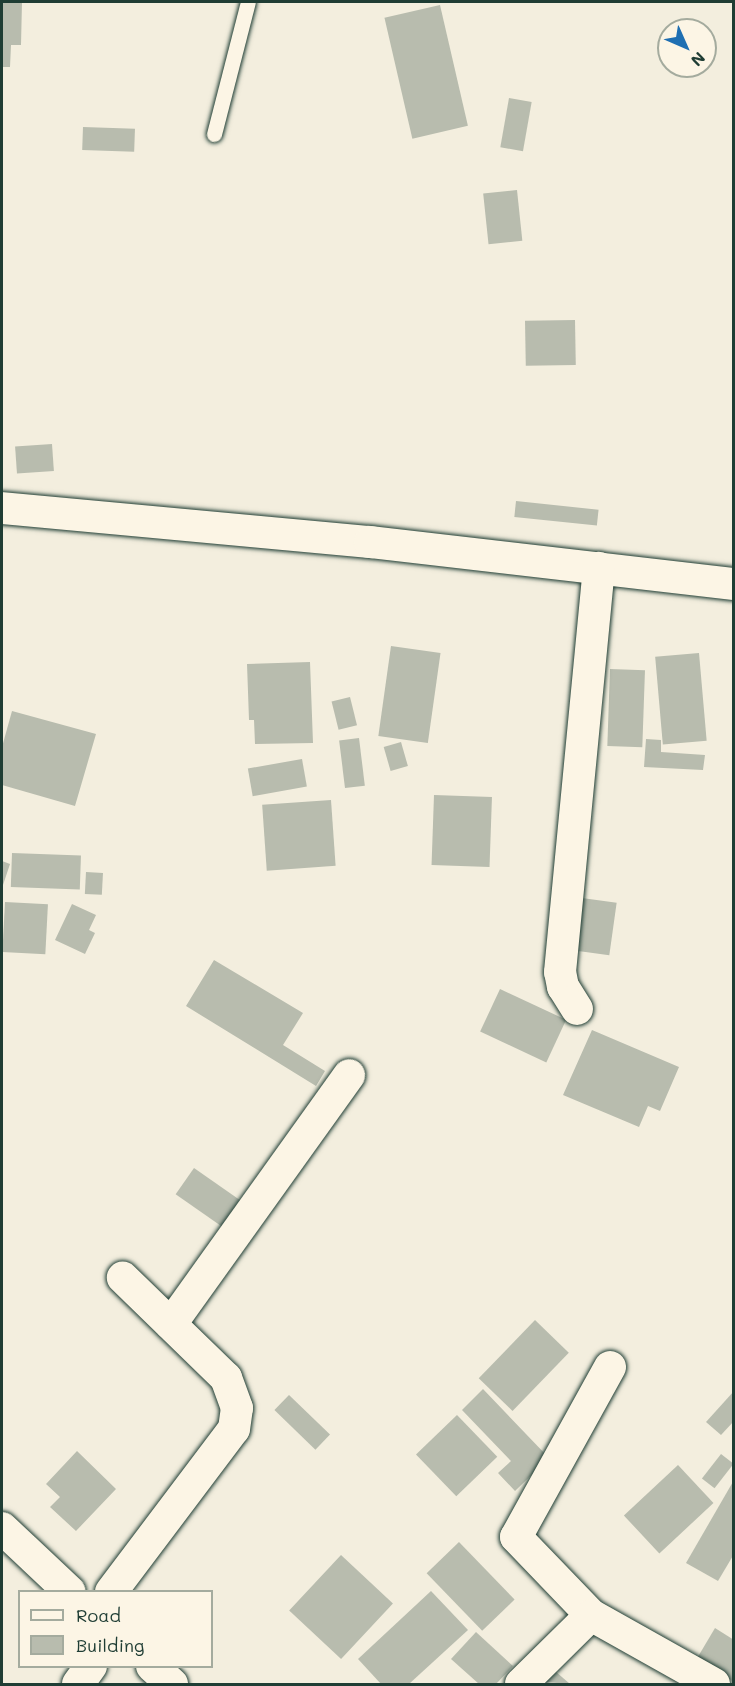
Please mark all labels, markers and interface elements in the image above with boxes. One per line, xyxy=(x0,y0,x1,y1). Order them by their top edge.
north arrow xyxy=(657,18,717,78)
text: N xyxy=(687,48,710,71)
legend xyxy=(18,1590,213,1668)
text: Road xyxy=(76,1603,121,1627)
text: Building xyxy=(76,1633,144,1657)

